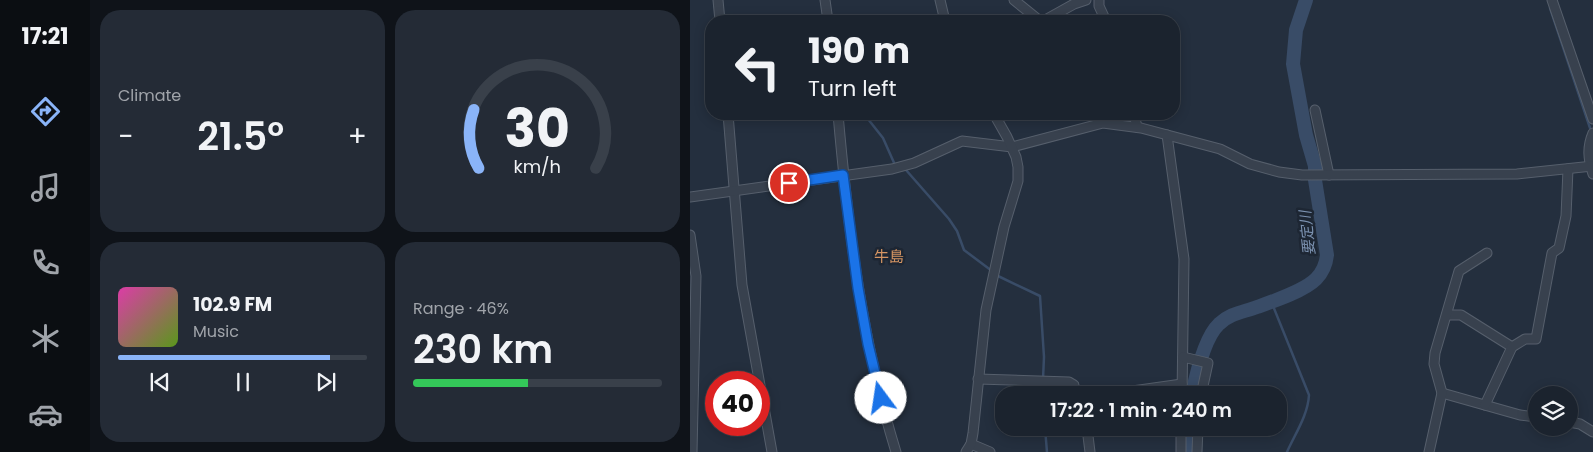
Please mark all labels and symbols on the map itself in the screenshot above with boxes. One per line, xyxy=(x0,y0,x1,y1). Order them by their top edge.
pin xyxy=(768,162,810,204)
water label: 要定川 xyxy=(1294,208,1320,256)
district label: 牛島 xyxy=(874,246,904,267)
speed limit sign: 40 xyxy=(705,371,770,436)
position arrow xyxy=(854,371,906,423)

